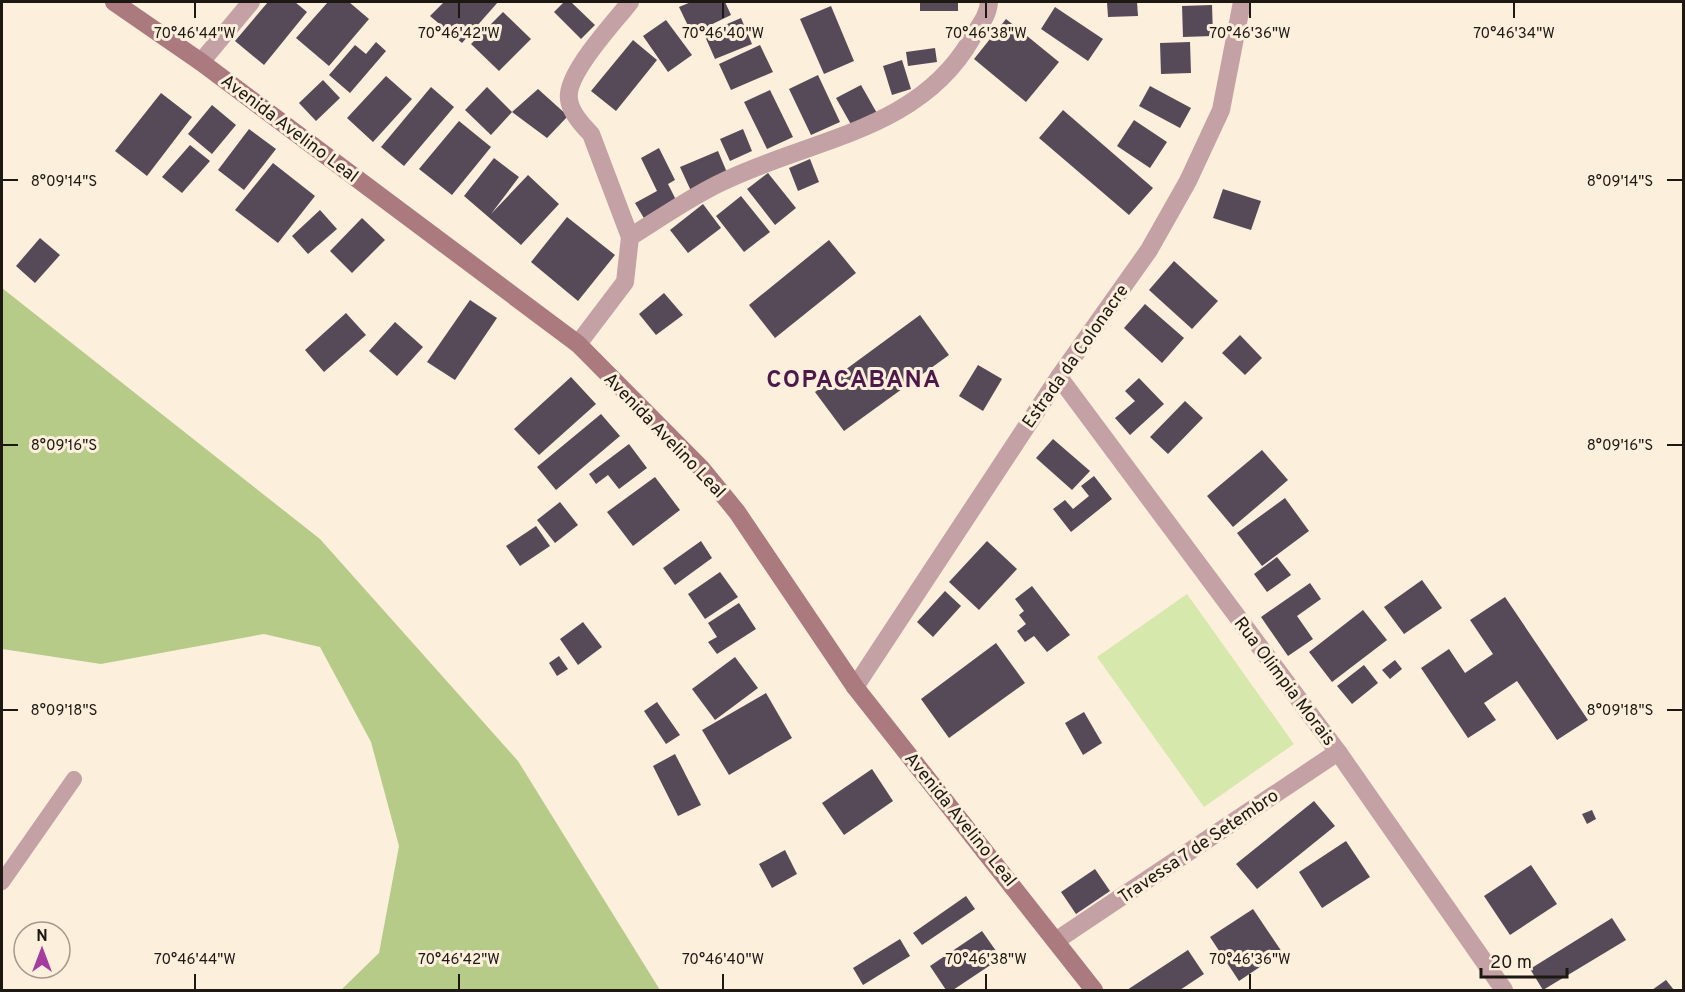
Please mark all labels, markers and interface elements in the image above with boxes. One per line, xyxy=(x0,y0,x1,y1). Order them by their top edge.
text: 70°46'44"W xyxy=(154,25,236,44)
text: 70°46'42"W xyxy=(418,25,500,44)
text: 70°46'40"W xyxy=(682,25,764,44)
text: 70°46'38"W xyxy=(945,25,1027,44)
text: 70°46'36"W xyxy=(1209,25,1291,44)
text: 70°46'34"W xyxy=(1473,25,1555,44)
street label: Avenida Avelino Leal xyxy=(216,70,362,188)
text: 8°09'14"S xyxy=(31,173,97,192)
text: 8°09'14"S xyxy=(1587,173,1653,192)
street label: Estrada da Colonacre xyxy=(1018,280,1135,433)
district label: COPACABANA xyxy=(766,366,942,396)
street label: Avenida Avelino Leal xyxy=(598,368,730,504)
text: 8°09'16"S xyxy=(31,437,97,456)
text: 8°09'16"S xyxy=(1587,437,1653,456)
street label: Rua Olimpia Morais xyxy=(1228,613,1340,751)
text: 8°09'18"S xyxy=(31,702,97,721)
text: 8°09'18"S xyxy=(1587,702,1653,721)
street label: Avenida Avelino Leal xyxy=(899,748,1021,892)
street label: Travessa 7 de Setembro xyxy=(1114,785,1283,909)
north arrow xyxy=(12,920,72,980)
text: N xyxy=(36,927,48,947)
scale bar xyxy=(1481,941,1566,979)
text: 70°46'44"W xyxy=(154,951,236,970)
text: 70°46'42"W xyxy=(418,951,500,970)
text: 70°46'40"W xyxy=(682,951,764,970)
text: 70°46'38"W xyxy=(945,951,1027,970)
text: 70°46'36"W xyxy=(1209,951,1291,970)
text: 20 m xyxy=(1490,952,1532,975)

